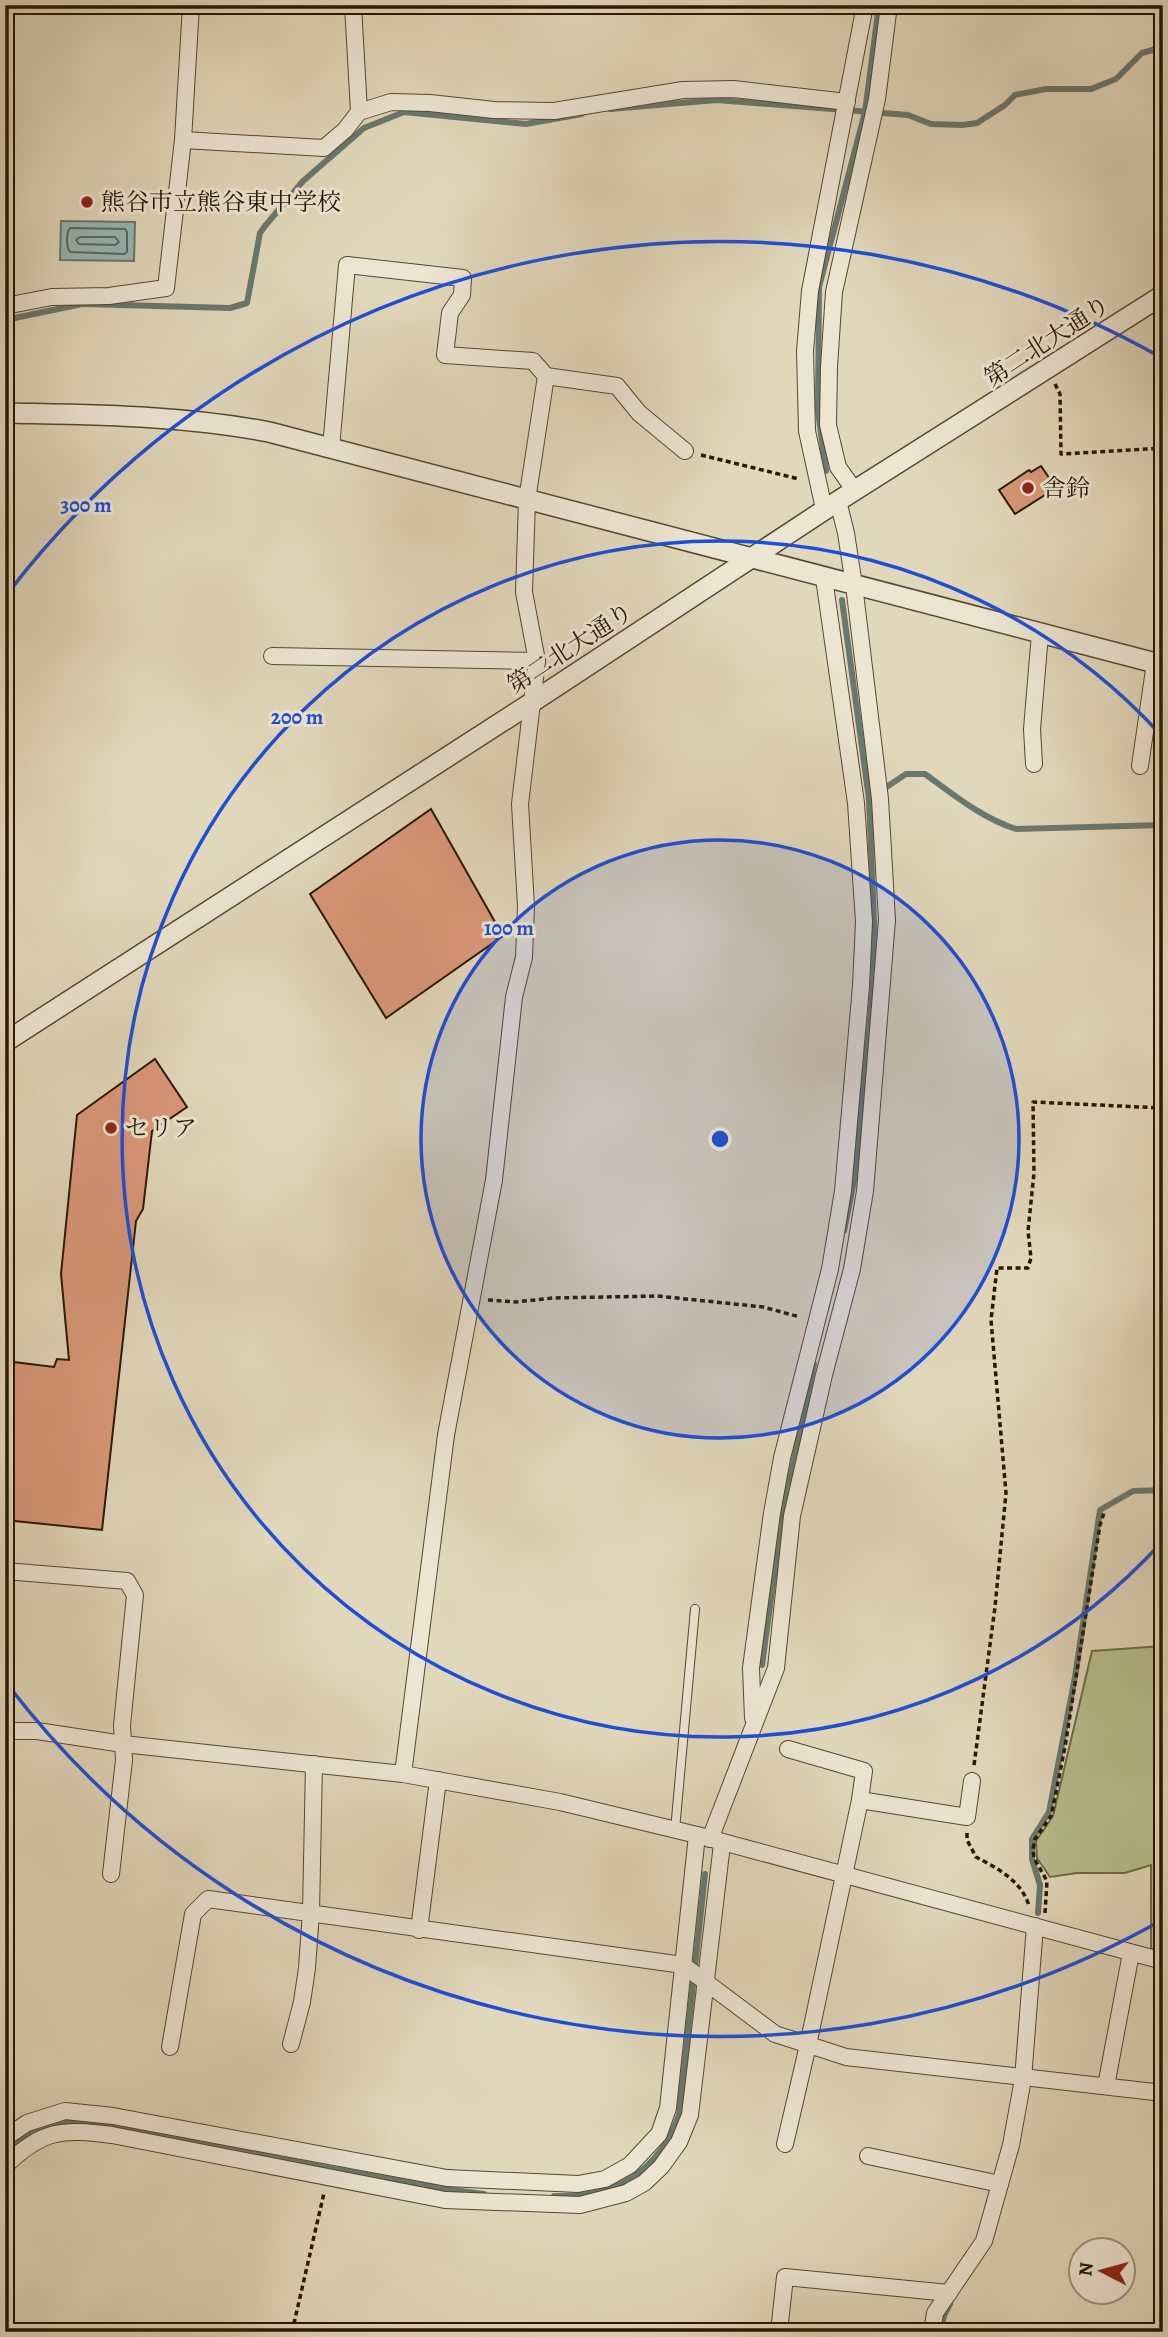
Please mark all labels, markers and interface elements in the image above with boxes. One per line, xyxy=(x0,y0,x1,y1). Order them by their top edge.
place label: 熊谷市立熊谷東中学校 xyxy=(101,186,341,218)
marker: 熊谷市立熊谷東中学校 xyxy=(79,194,95,210)
street label: 第二北大通り xyxy=(978,288,1116,394)
place label: 舎鈴 xyxy=(1042,472,1090,504)
marker: 舎鈴 xyxy=(1020,480,1036,496)
text: 300 m xyxy=(60,491,112,519)
street label: 第二北大通り xyxy=(501,595,639,701)
text: 200 m xyxy=(271,703,324,731)
text: 100 m xyxy=(484,914,534,942)
place label: セリア xyxy=(125,1112,197,1144)
marker: セリア xyxy=(103,1120,119,1136)
centre of rings xyxy=(708,1127,732,1151)
north arrow xyxy=(1066,2236,1136,2306)
text: N xyxy=(1072,2261,1100,2278)

